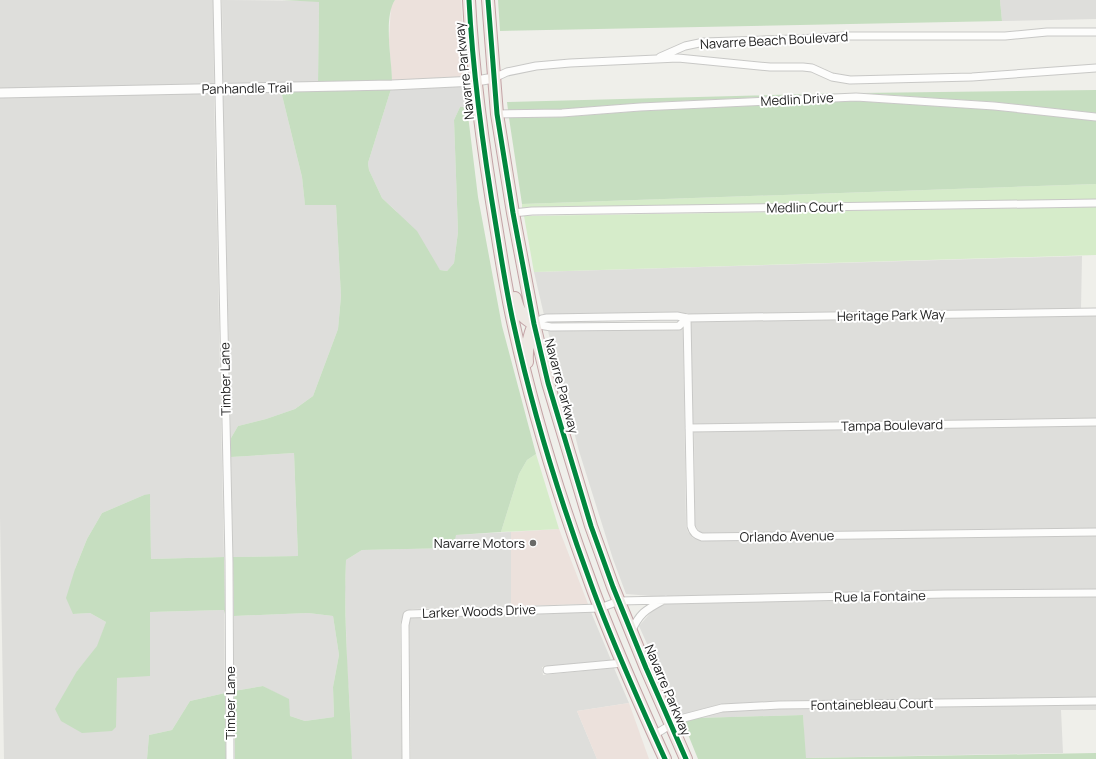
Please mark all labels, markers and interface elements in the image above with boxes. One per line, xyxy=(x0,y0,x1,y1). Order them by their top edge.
street label: Navarre Parkway xyxy=(450,21,478,121)
street label: Navarre Beach Boulevard xyxy=(699,27,849,53)
street label: Panhandle Trail xyxy=(201,78,293,98)
street label: Medlin Drive xyxy=(760,88,834,110)
street label: Medlin Court xyxy=(766,197,844,217)
street label: Heritage Park Way xyxy=(837,305,945,325)
street label: Navarre Parkway xyxy=(541,336,583,436)
street label: Timber Lane xyxy=(215,342,235,416)
street label: Tampa Boulevard xyxy=(841,415,943,435)
street label: Orlando Avenue xyxy=(740,526,835,546)
place label: Navarre Motors xyxy=(434,534,525,552)
marker: Navarre Motors xyxy=(528,538,538,548)
street label: Rue la Fontaine xyxy=(834,586,926,606)
street label: Larker Woods Drive xyxy=(422,600,537,622)
street label: Navarre Parkway xyxy=(641,641,695,739)
street label: Timber Lane xyxy=(221,666,239,740)
street label: Fontainebleau Court xyxy=(810,694,934,714)

